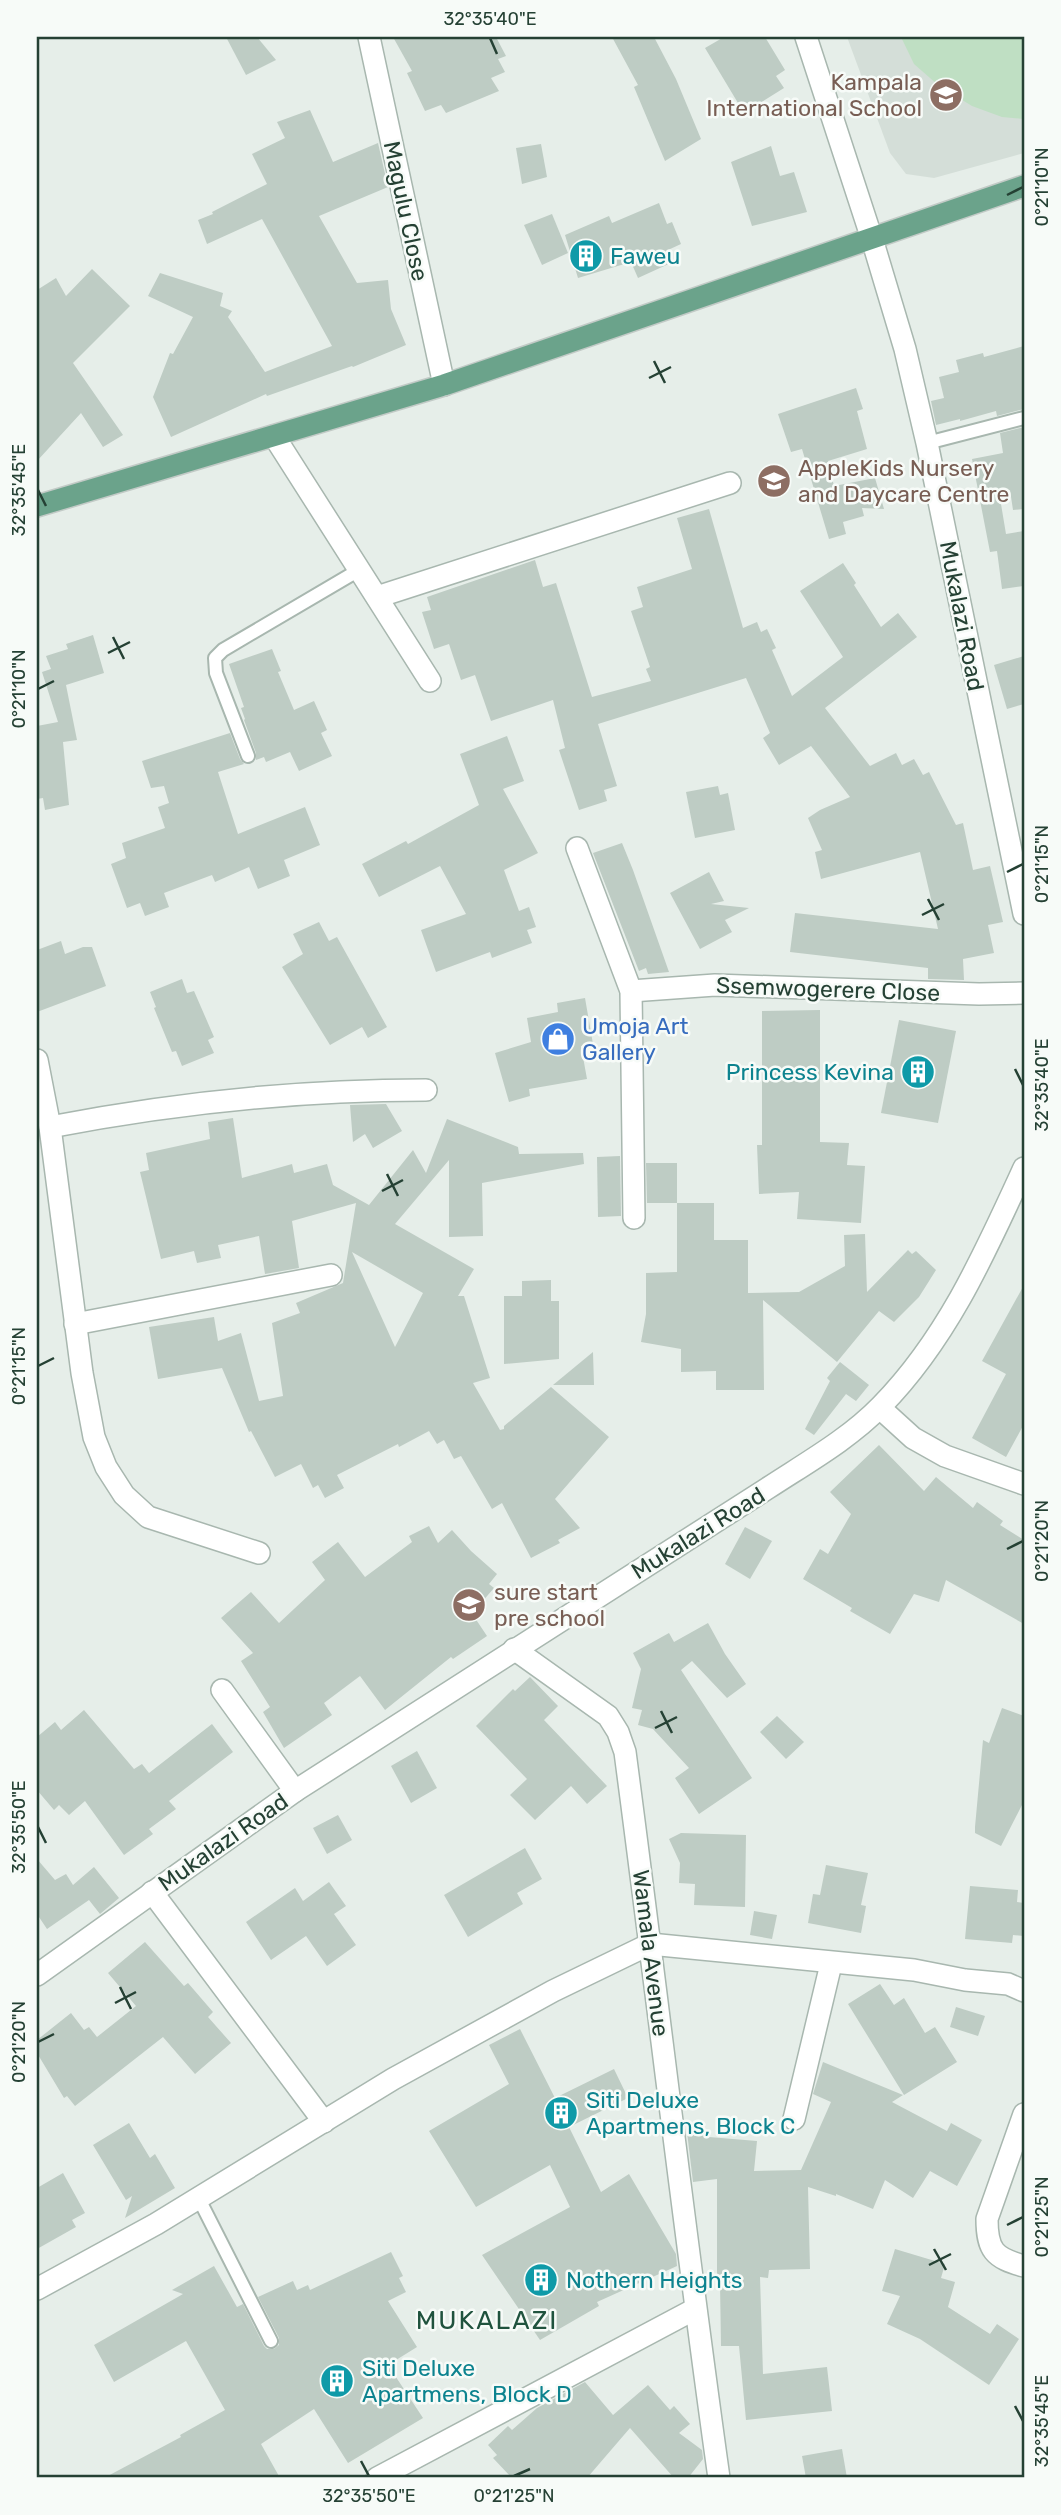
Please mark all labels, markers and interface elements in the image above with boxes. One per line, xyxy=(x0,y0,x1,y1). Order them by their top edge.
text: 32°35'40"E xyxy=(443,8,537,30)
place label: Kampala International School xyxy=(706,68,922,122)
school or university icon: Kampala International School xyxy=(927,76,965,114)
street label: Magulu Close xyxy=(378,138,434,284)
text: 0°21'10"N xyxy=(1031,148,1053,226)
building icon: Faweu xyxy=(567,237,605,275)
place label: Faweu xyxy=(610,242,680,270)
text: 32°35'45"E xyxy=(8,444,30,536)
place label: AppleKids Nursery and Daycare Centre xyxy=(798,454,1009,508)
school or university icon: AppleKids Nursery and Daycare Centre xyxy=(755,462,793,500)
street label: Mukalazi Road xyxy=(934,539,990,693)
text: 0°21'10"N xyxy=(8,650,30,728)
text: 0°21'15"N xyxy=(1031,825,1053,903)
street label: Ssemwogerere Close xyxy=(715,971,941,1007)
place label: Umoja Art Gallery xyxy=(582,1012,688,1066)
shop icon: Umoja Art Gallery xyxy=(539,1020,577,1058)
text: 32°35'40"E xyxy=(1031,1038,1053,1132)
building icon: Princess Kevina xyxy=(899,1053,937,1091)
place label: Princess Kevina xyxy=(726,1058,894,1086)
text: 0°21'15"N xyxy=(8,1327,30,1405)
street label: Mukalazi Road xyxy=(626,1481,770,1585)
text: 0°21'20"N xyxy=(1031,1500,1053,1582)
place label: sure start pre school xyxy=(494,1578,605,1632)
school or university icon: sure start pre school xyxy=(450,1586,488,1624)
text: 32°35'50"E xyxy=(8,1780,30,1874)
street label: Mukalazi Road xyxy=(153,1787,293,1897)
street label: Wamala Avenue xyxy=(627,1868,675,2038)
text: 0°21'20"N xyxy=(8,2001,30,2083)
place label: Siti Deluxe Apartmens, Block C xyxy=(586,2086,795,2140)
building icon: Siti Deluxe Apartmens, Block C xyxy=(542,2094,580,2132)
text: 0°21'25"N xyxy=(1031,2176,1053,2258)
building icon: Nothern Heights xyxy=(522,2261,560,2299)
place label: Nothern Heights xyxy=(566,2266,742,2294)
district label: MUKALAZI xyxy=(416,2305,558,2336)
place label: Siti Deluxe Apartmens, Block D xyxy=(362,2354,572,2408)
building icon: Siti Deluxe Apartmens, Block D xyxy=(318,2362,356,2400)
text: 32°35'45"E xyxy=(1031,2375,1053,2467)
text: 32°35'50"E xyxy=(322,2485,416,2507)
text: 0°21'25"N xyxy=(473,2485,555,2507)

